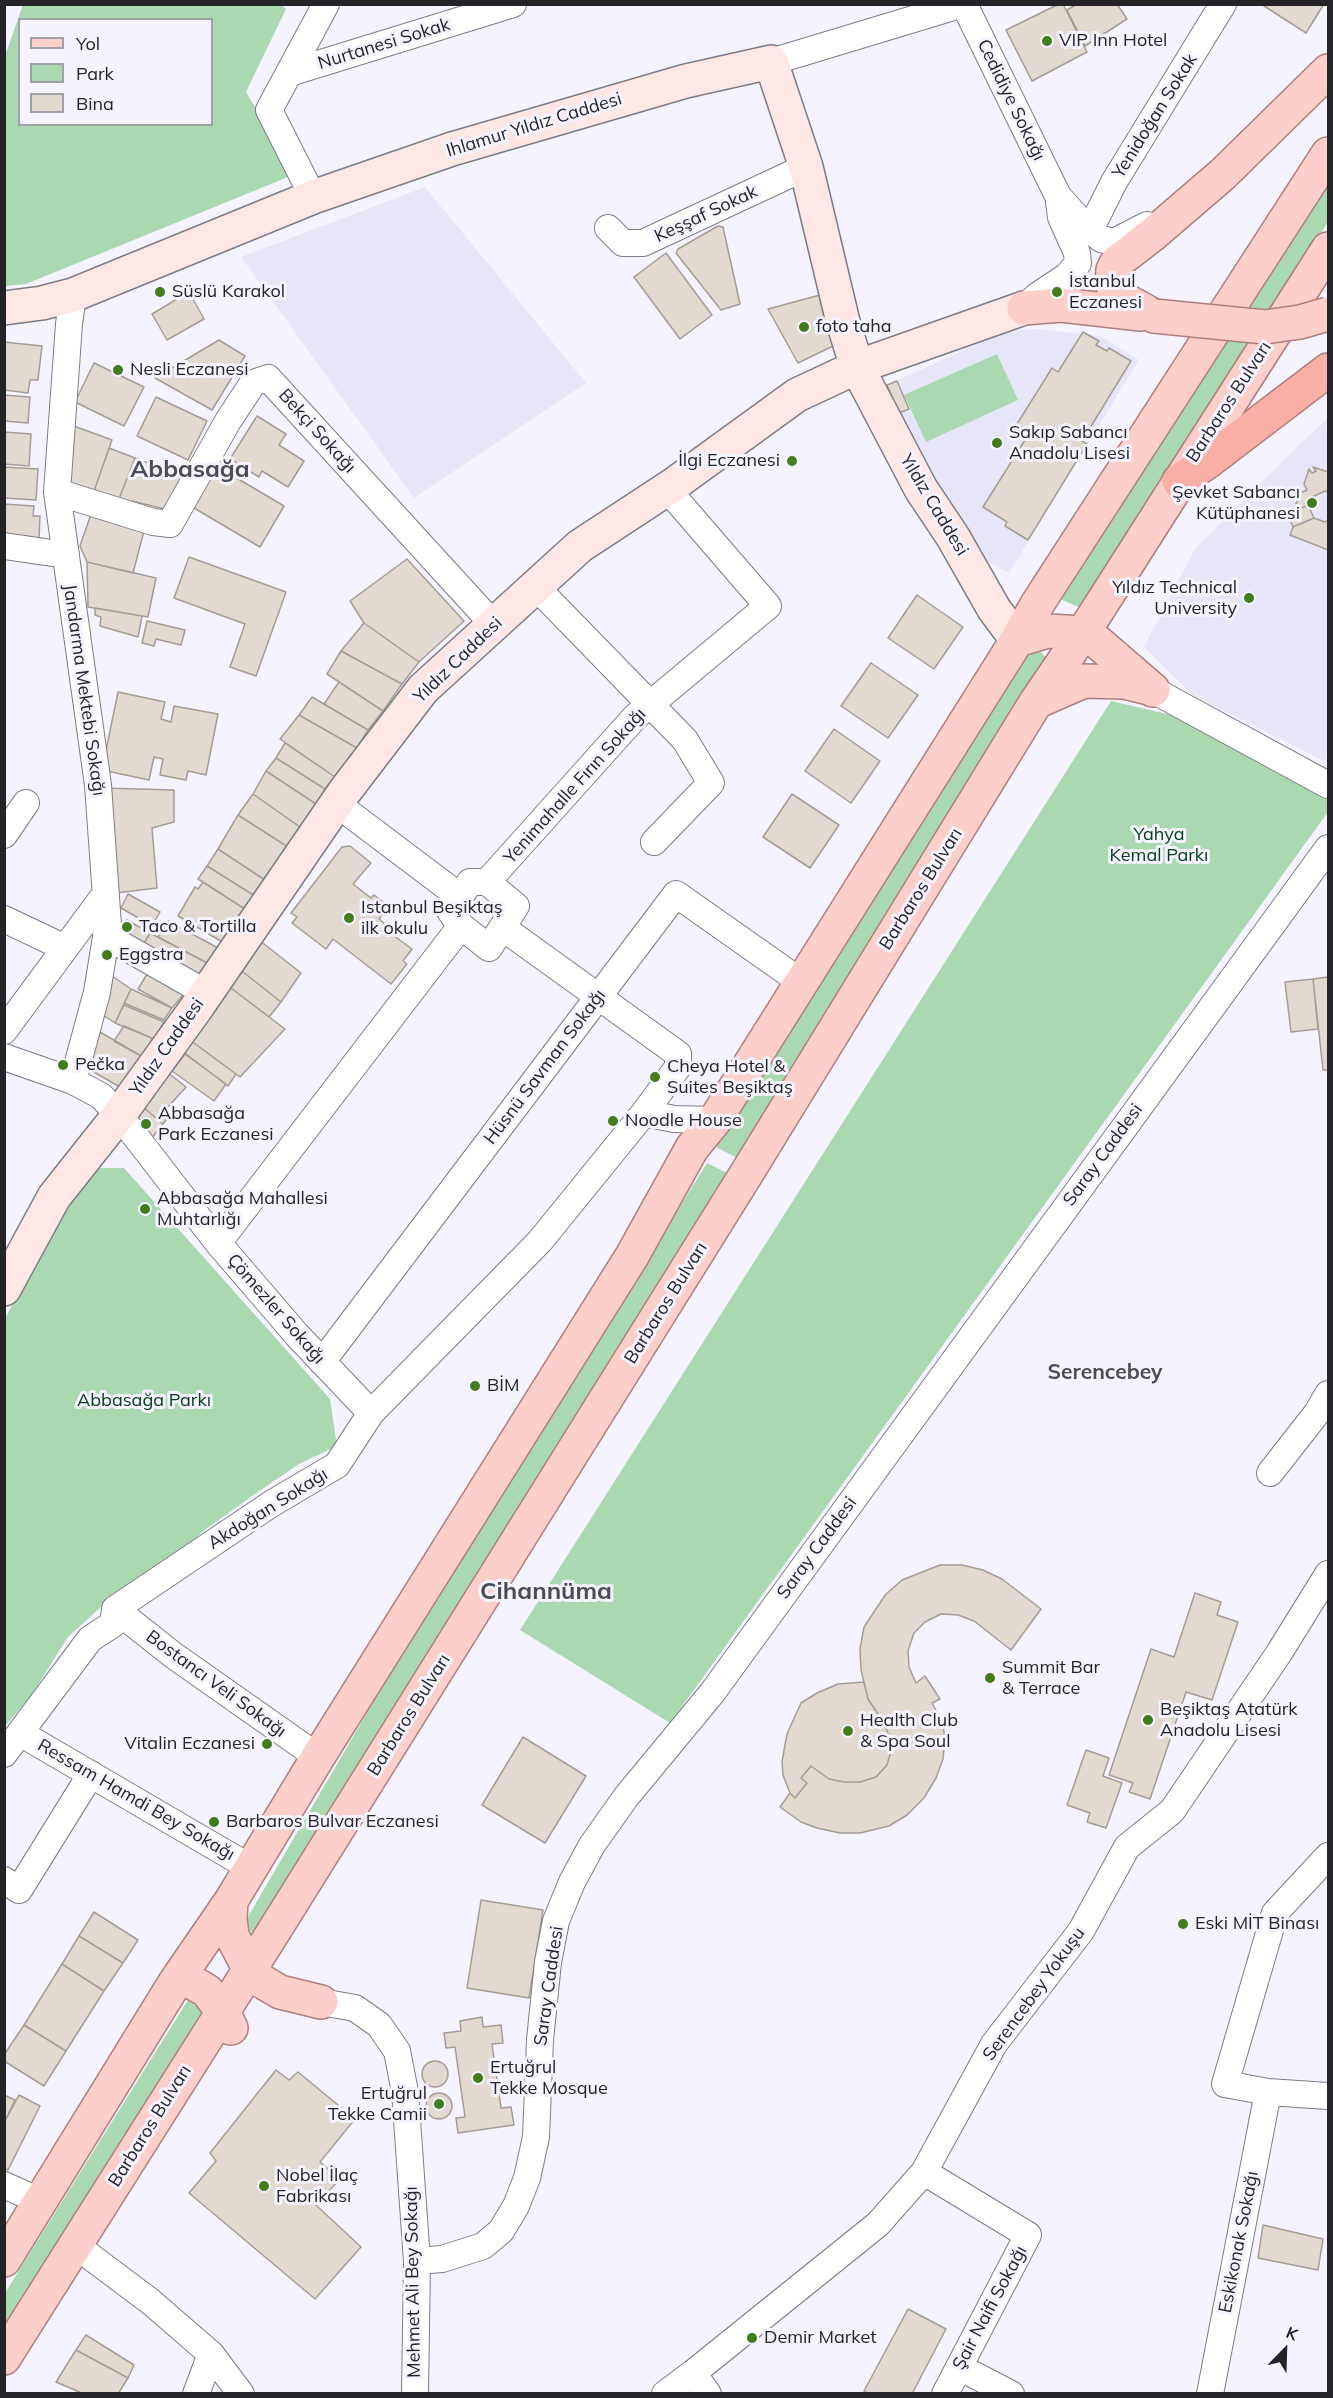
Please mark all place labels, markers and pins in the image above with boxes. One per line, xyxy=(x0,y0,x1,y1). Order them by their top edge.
place label: VIP Inn Hotel xyxy=(1059,30,1167,52)
marker: VIP Inn Hotel xyxy=(1040,34,1054,48)
place label: İstanbul Eczanesi xyxy=(1069,271,1142,314)
place label: Süslü Karakol xyxy=(172,281,285,303)
marker: Süslü Karakol xyxy=(153,285,167,299)
marker: İstanbul Eczanesi xyxy=(1050,285,1064,299)
place label: foto taha xyxy=(816,316,892,338)
marker: foto taha xyxy=(797,320,811,334)
place label: Nesli Eczanesi xyxy=(130,359,248,381)
marker: Nesli Eczanesi xyxy=(111,363,125,377)
place label: Sakıp Sabancı Anadolu Lisesi xyxy=(1009,422,1130,464)
marker: Sakıp Sabancı Anadolu Lisesi xyxy=(990,436,1004,450)
place label: İlgi Eczanesi xyxy=(678,450,780,472)
marker: İlgi Eczanesi xyxy=(785,454,799,468)
place label: Şevket Sabancı Kütüphanesi xyxy=(1172,482,1300,524)
marker: Şevket Sabancı Kütüphanesi xyxy=(1305,496,1319,510)
place label: Yıldız Technical University xyxy=(1112,577,1237,620)
marker: Yıldız Technical University xyxy=(1242,591,1256,605)
place label: Istanbul Beşiktaş ilk okulu xyxy=(361,897,503,940)
marker: Istanbul Beşiktaş ilk okulu xyxy=(342,911,356,925)
place label: Taco & Tortilla xyxy=(139,916,257,938)
marker: Taco & Tortilla xyxy=(120,920,134,934)
place label: Eggstra xyxy=(119,944,184,966)
marker: Eggstra xyxy=(100,948,114,962)
place label: Pečka xyxy=(75,1054,125,1076)
place label: Cheya Hotel & Suites Beşiktaş xyxy=(667,1056,793,1098)
marker: Pečka xyxy=(56,1058,70,1072)
marker: Cheya Hotel & Suites Beşiktaş xyxy=(648,1070,662,1084)
place label: Abbasağa Park Eczanesi xyxy=(158,1103,274,1146)
place label: Noodle House xyxy=(625,1110,742,1132)
marker: Noodle House xyxy=(606,1114,620,1128)
marker: Abbasağa Park Eczanesi xyxy=(139,1117,153,1131)
place label: Abbasağa Mahallesi Muhtarlığı xyxy=(157,1188,328,1230)
marker: Abbasağa Mahallesi Muhtarlığı xyxy=(138,1202,152,1216)
place label: BİM xyxy=(487,1375,519,1397)
marker: BİM xyxy=(468,1379,482,1393)
place label: Summit Bar & Terrace xyxy=(1002,1657,1100,1700)
marker: Summit Bar & Terrace xyxy=(983,1671,997,1685)
place label: Beşiktaş Atatürk Anadolu Lisesi xyxy=(1160,1699,1298,1742)
place label: Health Club & Spa Soul xyxy=(860,1710,958,1752)
marker: Beşiktaş Atatürk Anadolu Lisesi xyxy=(1141,1713,1155,1727)
marker: Health Club & Spa Soul xyxy=(841,1724,855,1738)
place label: Vitalin Eczanesi xyxy=(124,1733,255,1755)
marker: Vitalin Eczanesi xyxy=(260,1737,274,1751)
place label: Barbaros Bulvar Eczanesi xyxy=(226,1811,439,1833)
marker: Barbaros Bulvar Eczanesi xyxy=(207,1815,221,1829)
place label: Eski MİT Binası xyxy=(1195,1913,1319,1935)
marker: Eski MİT Binası xyxy=(1176,1917,1190,1931)
place label: Ertuğrul Tekke Mosque xyxy=(490,2057,608,2100)
marker: Ertuğrul Tekke Mosque xyxy=(471,2071,485,2085)
place label: Ertuğrul Tekke Camii xyxy=(328,2083,427,2126)
marker: Ertuğrul Tekke Camii xyxy=(432,2097,446,2111)
place label: Nobel İlaç Fabrikası xyxy=(276,2165,358,2208)
marker: Nobel İlaç Fabrikası xyxy=(257,2179,271,2193)
place label: Demir Market xyxy=(764,2327,876,2349)
marker: Demir Market xyxy=(745,2331,759,2345)

